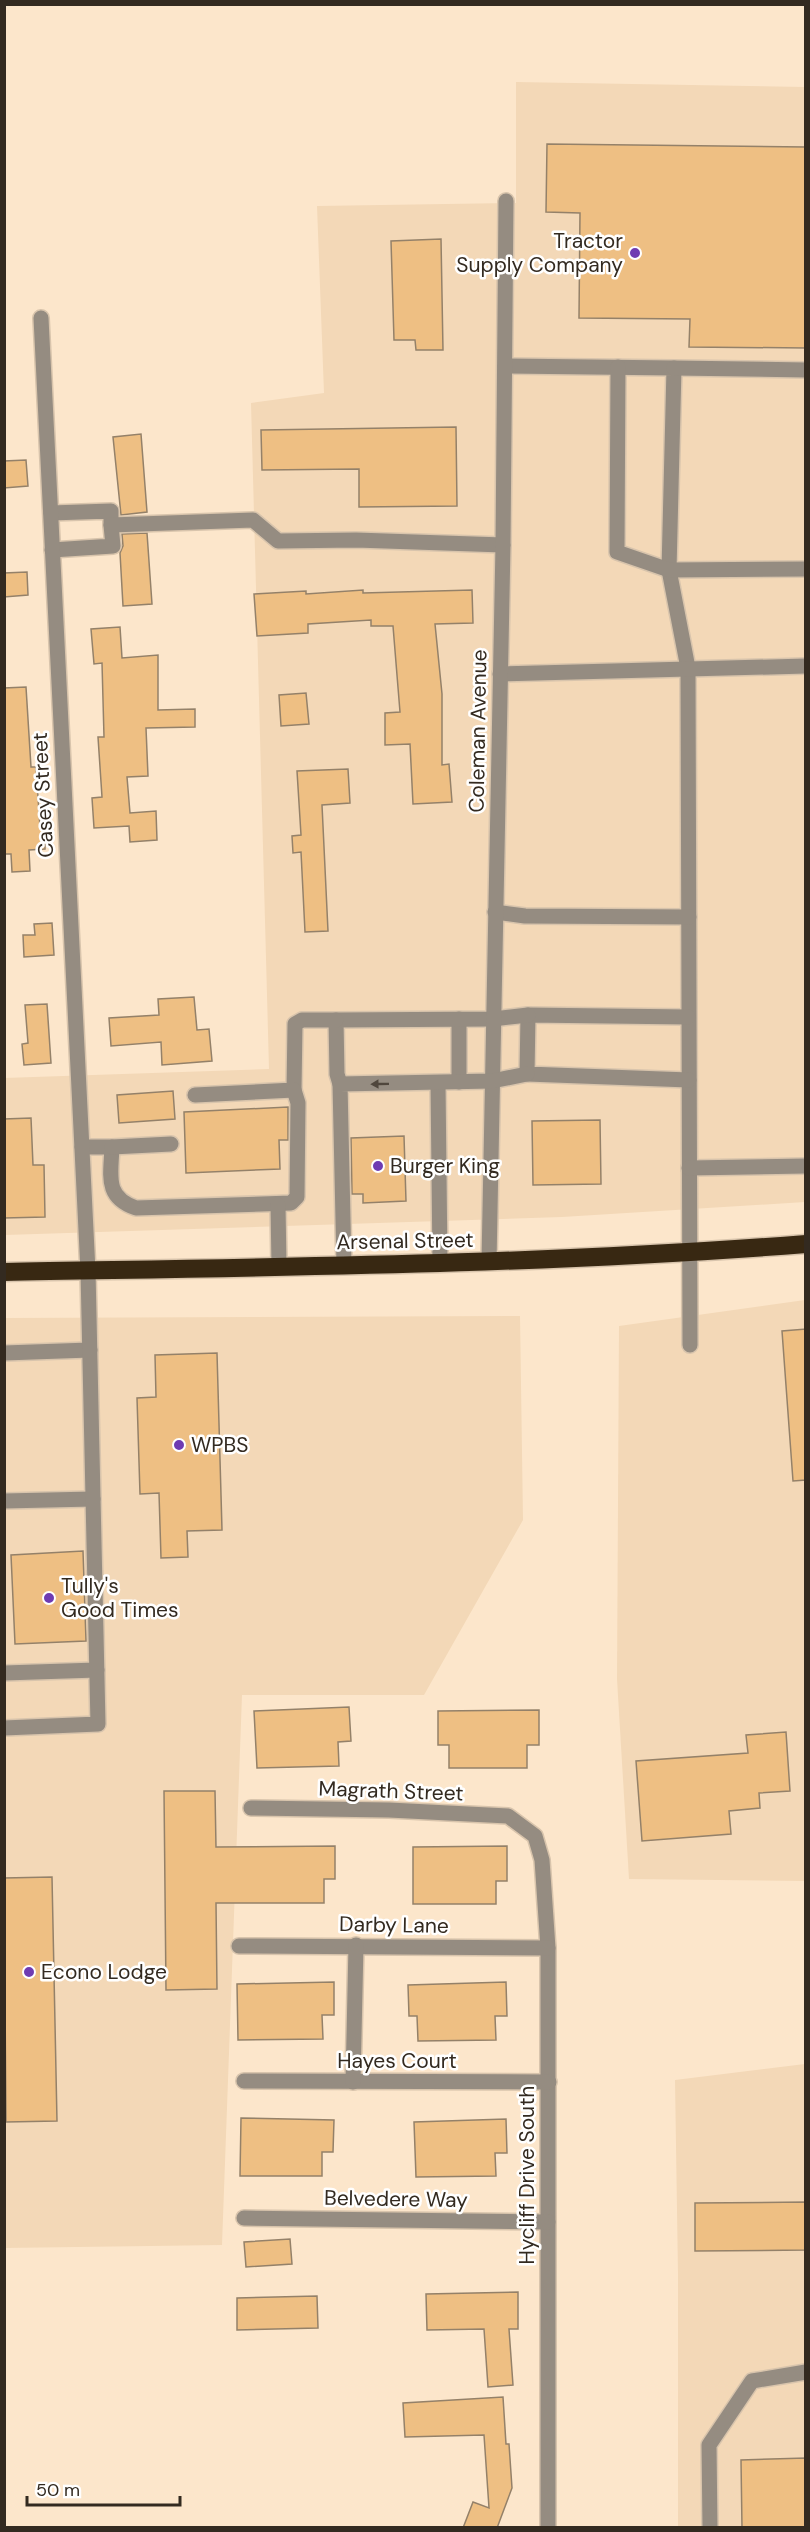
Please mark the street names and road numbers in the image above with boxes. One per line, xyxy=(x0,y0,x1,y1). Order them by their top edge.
street label: Coleman Avenue xyxy=(463,649,493,813)
street label: Casey Street xyxy=(26,732,60,858)
street label: Arsenal Street xyxy=(336,1226,474,1256)
street label: Magrath Street xyxy=(318,1774,464,1808)
street label: Darby Lane xyxy=(339,1910,449,1940)
street label: Hayes Court xyxy=(337,2047,457,2075)
street label: Hycliff Drive South xyxy=(513,2086,541,2264)
street label: Belvedere Way xyxy=(324,2184,468,2214)

